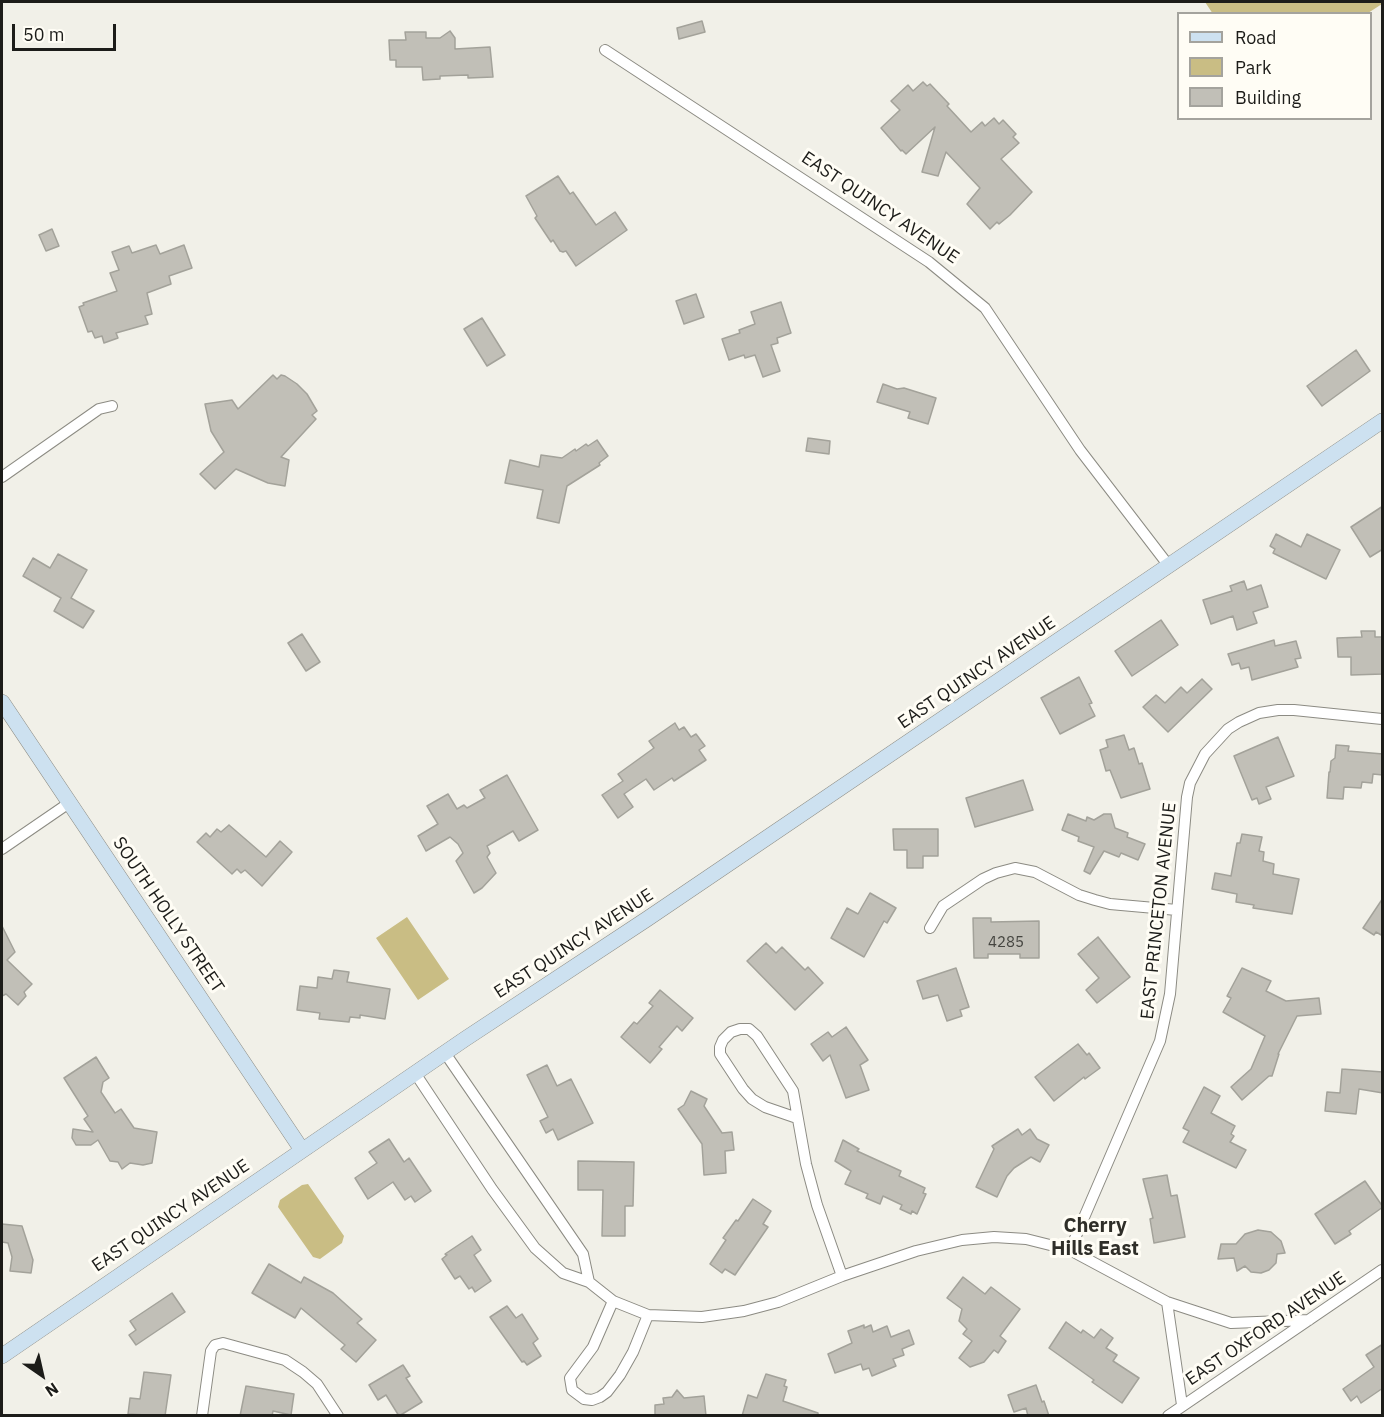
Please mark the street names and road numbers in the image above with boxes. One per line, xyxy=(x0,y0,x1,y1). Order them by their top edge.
street label: EAST QUINCY AVENUE xyxy=(797,147,963,269)
street label: EAST QUINCY AVENUE xyxy=(894,612,1060,734)
street label: EAST PRINCETON AVENUE xyxy=(1137,801,1181,1021)
street label: SOUTH HOLLY STREET xyxy=(108,833,228,997)
street label: EAST QUINCY AVENUE xyxy=(490,884,658,1004)
street label: EAST QUINCY AVENUE xyxy=(88,1155,254,1277)
street label: EAST OXFORD AVENUE xyxy=(1182,1267,1350,1391)

